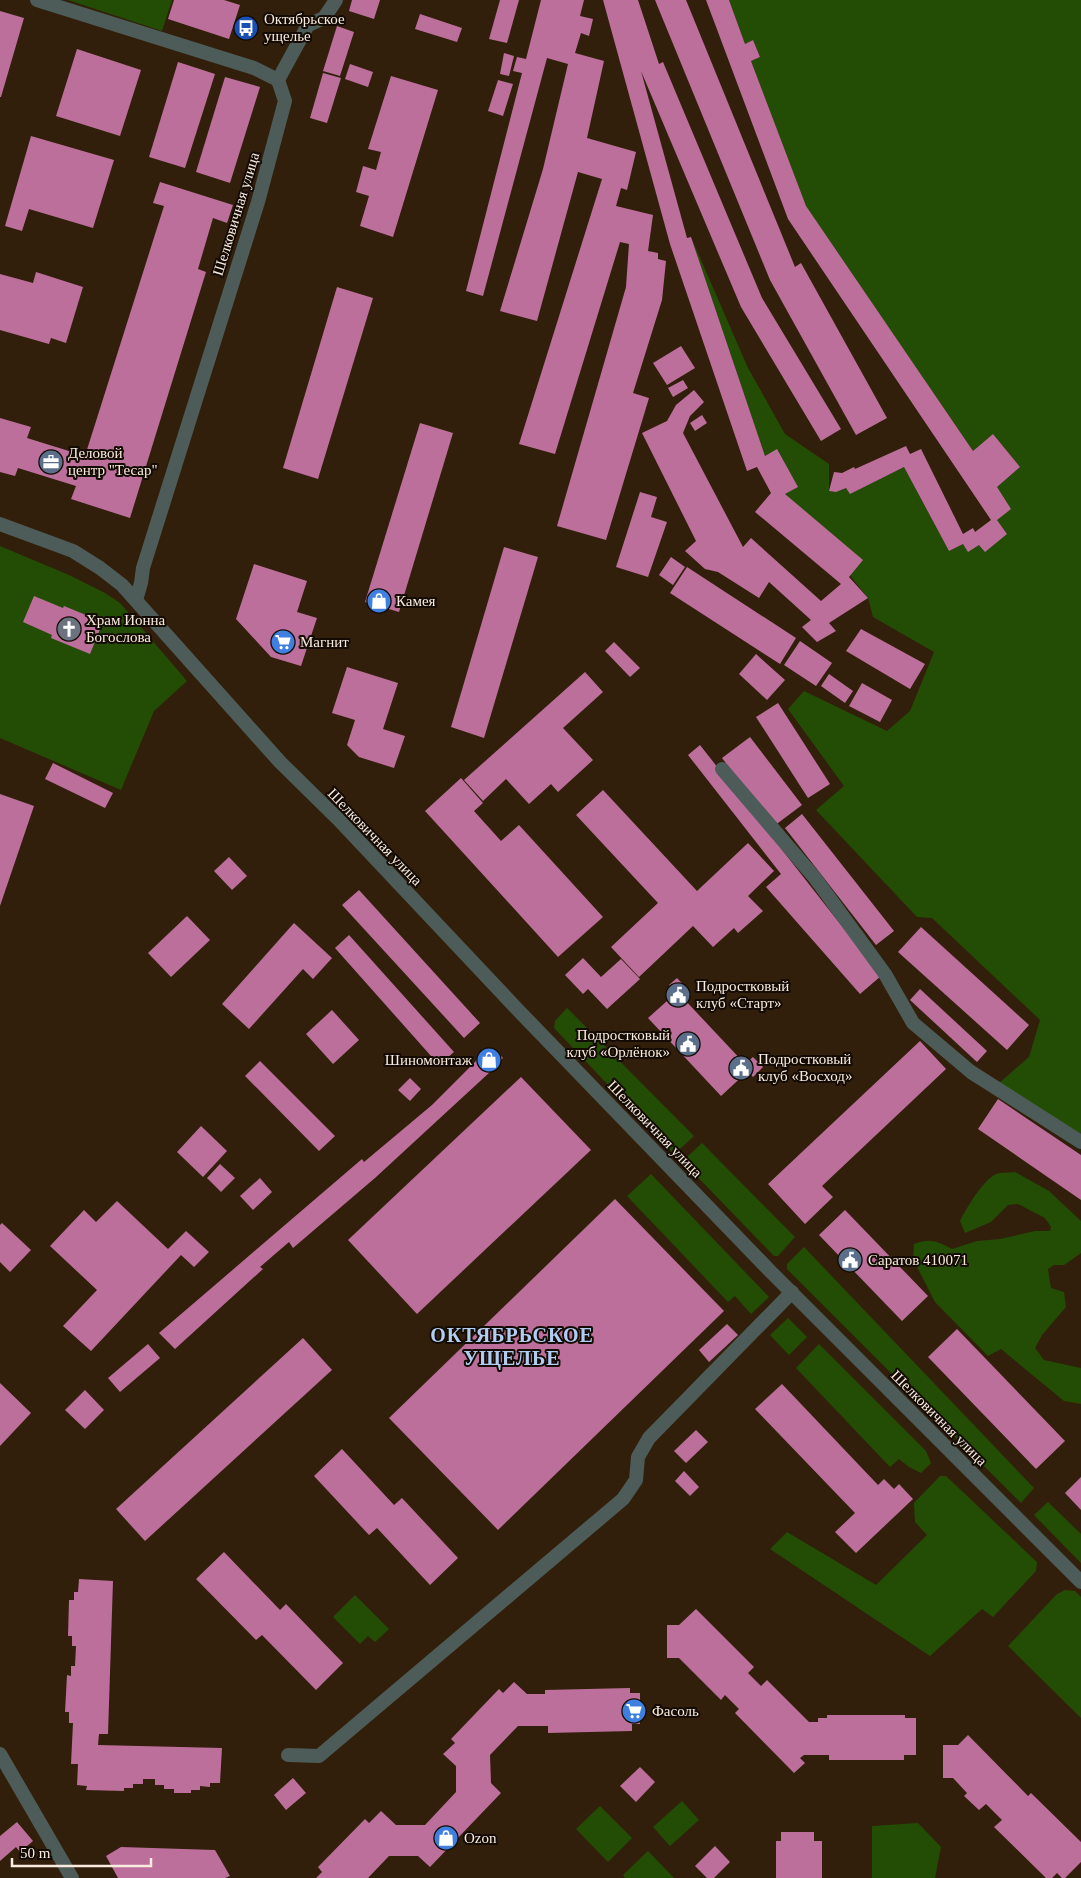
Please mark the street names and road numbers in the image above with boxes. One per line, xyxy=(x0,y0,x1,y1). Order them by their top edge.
street label: Шелковичная улица xyxy=(210,150,263,278)
street label: Шелковичная улица xyxy=(325,785,426,889)
street label: Шелковичная улица xyxy=(605,1077,706,1181)
street label: Шелковичная улица xyxy=(888,1367,990,1469)

